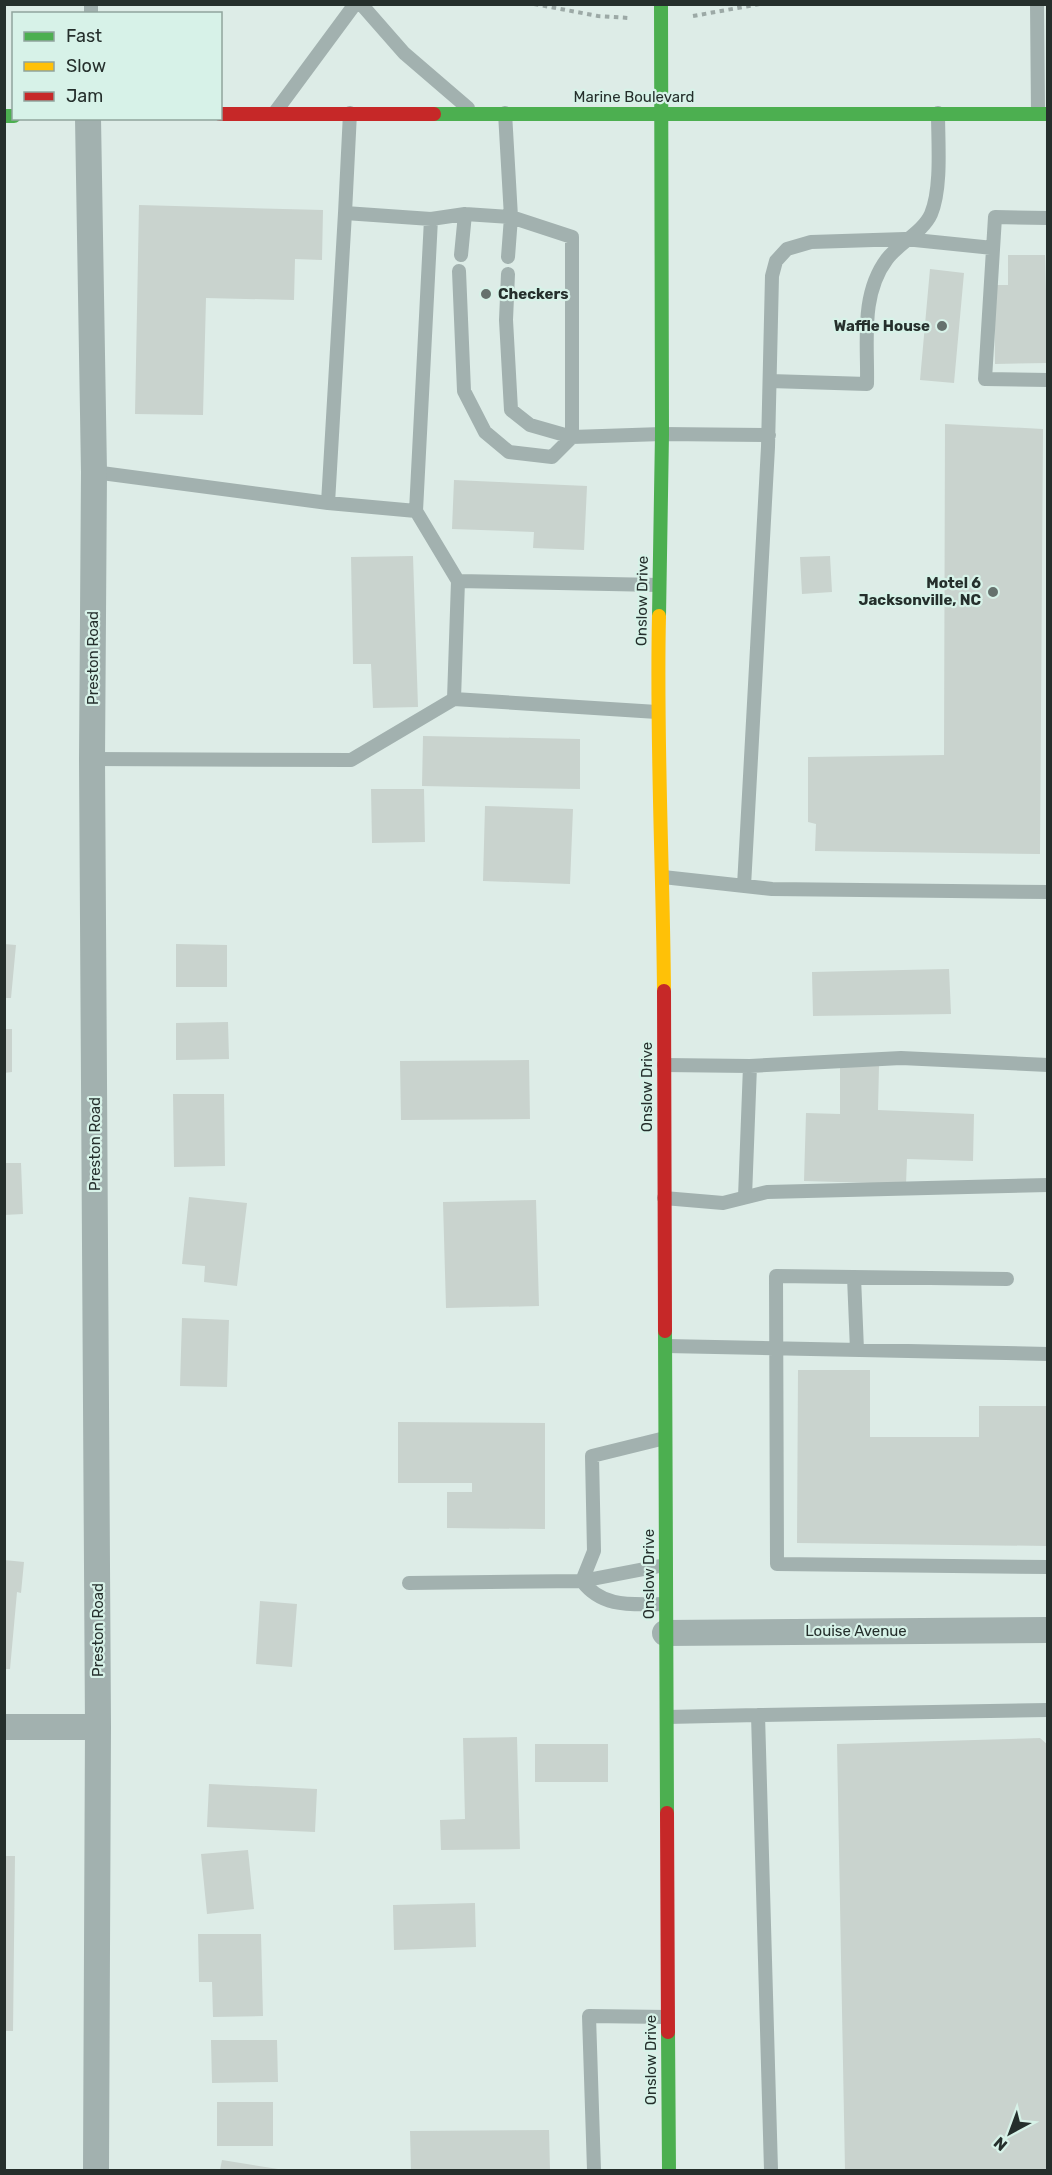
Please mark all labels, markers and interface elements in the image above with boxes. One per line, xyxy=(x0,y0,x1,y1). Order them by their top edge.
legend xyxy=(12,12,222,120)
text: Fast xyxy=(66,25,102,47)
text: Slow xyxy=(66,55,106,77)
text: Jam xyxy=(66,85,103,107)
street label: Marine Boulevard xyxy=(574,88,694,106)
place label: Checkers xyxy=(498,285,568,303)
marker: Checkers xyxy=(479,287,493,301)
place label: Waffle House xyxy=(834,317,930,335)
marker: Waffle House xyxy=(935,319,949,333)
street label: Onslow Drive xyxy=(632,556,652,646)
place label: Motel 6 Jacksonville, NC xyxy=(858,574,981,609)
marker: Motel 6 Jacksonville, NC xyxy=(986,585,1000,599)
street label: Preston Road xyxy=(84,611,102,705)
street label: Onslow Drive xyxy=(638,1042,656,1132)
street label: Preston Road xyxy=(86,1097,104,1191)
street label: Onslow Drive xyxy=(640,1529,658,1619)
street label: Preston Road xyxy=(89,1583,107,1677)
street label: Louise Avenue xyxy=(805,1622,907,1640)
street label: Onslow Drive xyxy=(642,2015,660,2105)
north arrow xyxy=(980,2103,1040,2163)
text: N xyxy=(990,2133,1011,2155)

